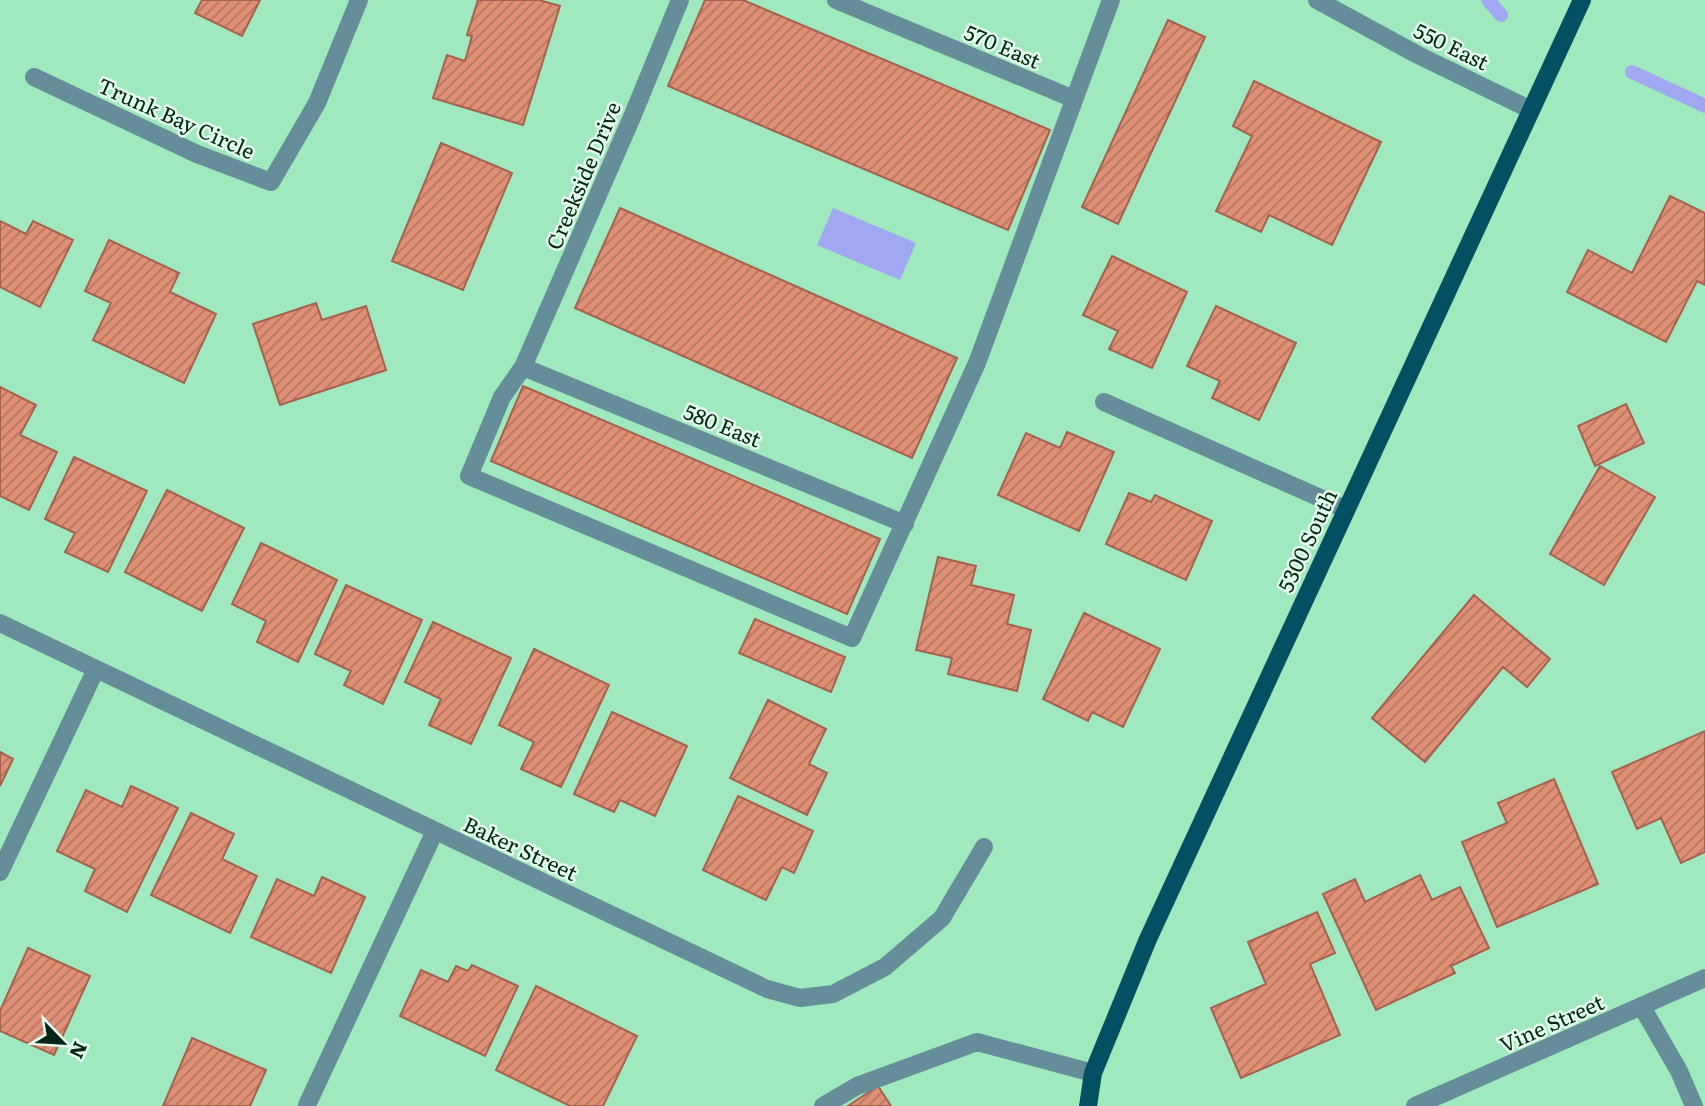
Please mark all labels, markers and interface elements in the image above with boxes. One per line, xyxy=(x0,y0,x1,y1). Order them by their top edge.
street label: 550 East xyxy=(1409,14,1495,77)
street label: 570 East xyxy=(960,15,1046,75)
street label: Trunk Bay Circle xyxy=(94,68,261,166)
street label: Creekside Drive xyxy=(537,96,627,254)
street label: 580 East xyxy=(680,394,767,454)
street label: 5300 South xyxy=(1269,483,1343,597)
street label: Baker Street xyxy=(459,807,584,887)
street label: Vine Street xyxy=(1494,985,1609,1059)
north arrow xyxy=(28,1008,98,1078)
text: N xyxy=(63,1037,95,1064)

